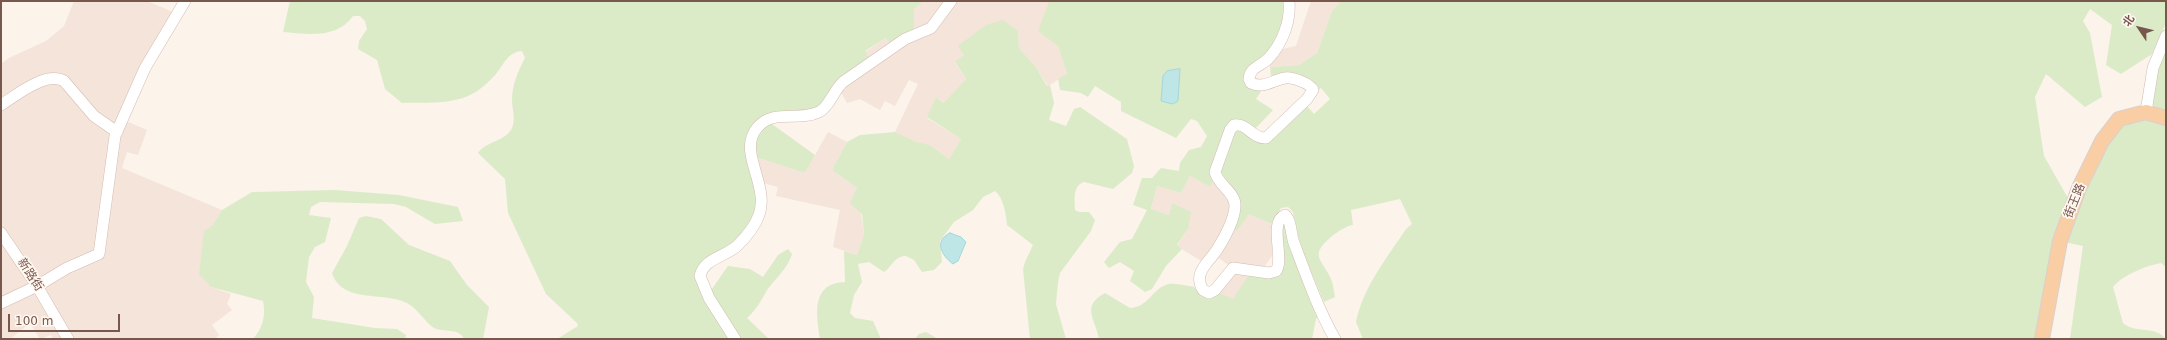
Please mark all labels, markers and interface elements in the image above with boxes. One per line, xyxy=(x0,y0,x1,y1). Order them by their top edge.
north arrow xyxy=(2119,8,2159,48)
text: 北 xyxy=(2120,13,2137,29)
street label: 街王路 xyxy=(2062,182,2088,220)
street label: 新路街 xyxy=(14,256,46,294)
scale bar xyxy=(10,306,122,332)
text: 100 m xyxy=(15,314,53,328)

